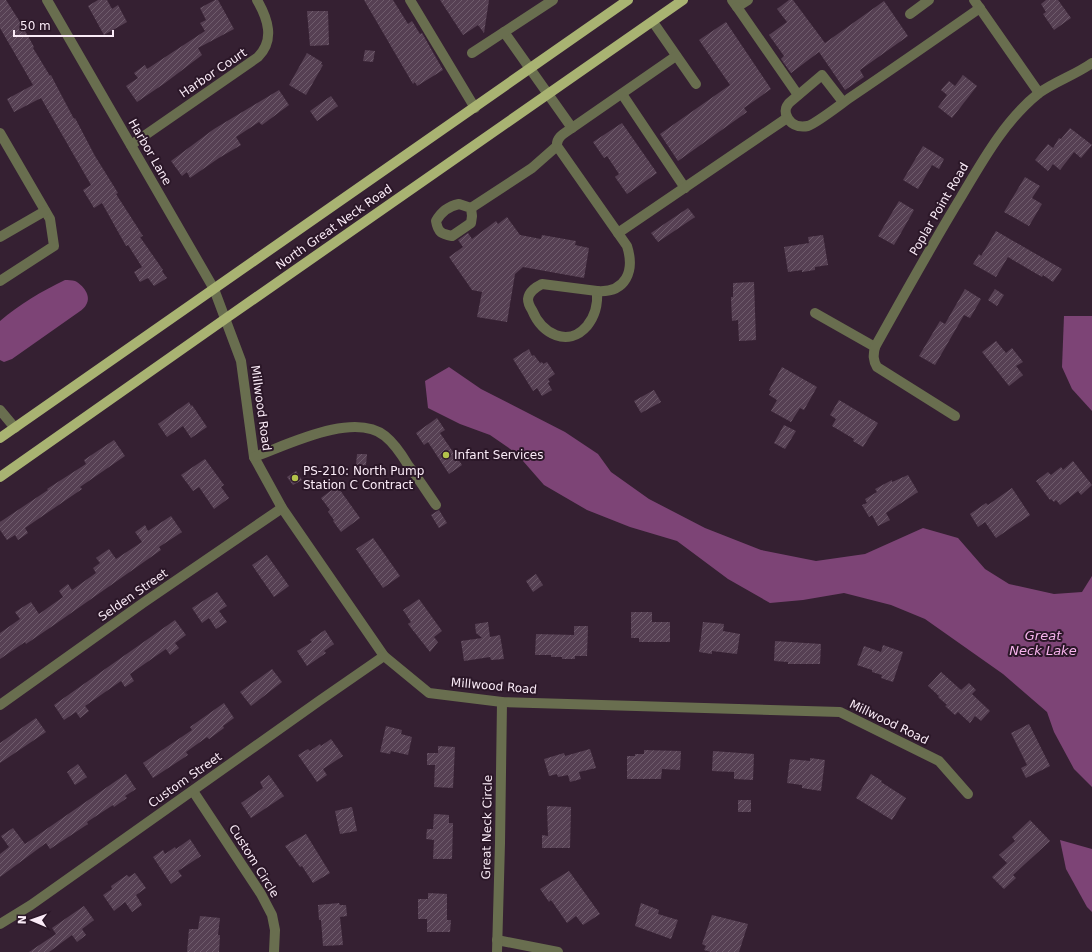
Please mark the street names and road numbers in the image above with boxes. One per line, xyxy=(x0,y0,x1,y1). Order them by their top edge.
street label: Harbor Court xyxy=(177,45,249,101)
street label: Harbor Lane xyxy=(125,116,175,188)
street label: Poplar Point Road xyxy=(907,160,971,258)
street label: North Great Neck Road xyxy=(273,182,395,272)
street label: Millwood Road xyxy=(248,364,274,452)
street label: Selden Street xyxy=(96,566,171,624)
street label: Millwood Road xyxy=(450,675,538,697)
street label: Millwood Road xyxy=(847,697,931,747)
street label: Custom Street xyxy=(146,749,225,810)
street label: Great Neck Circle xyxy=(479,775,495,879)
street label: Custom Circle xyxy=(226,822,282,900)

